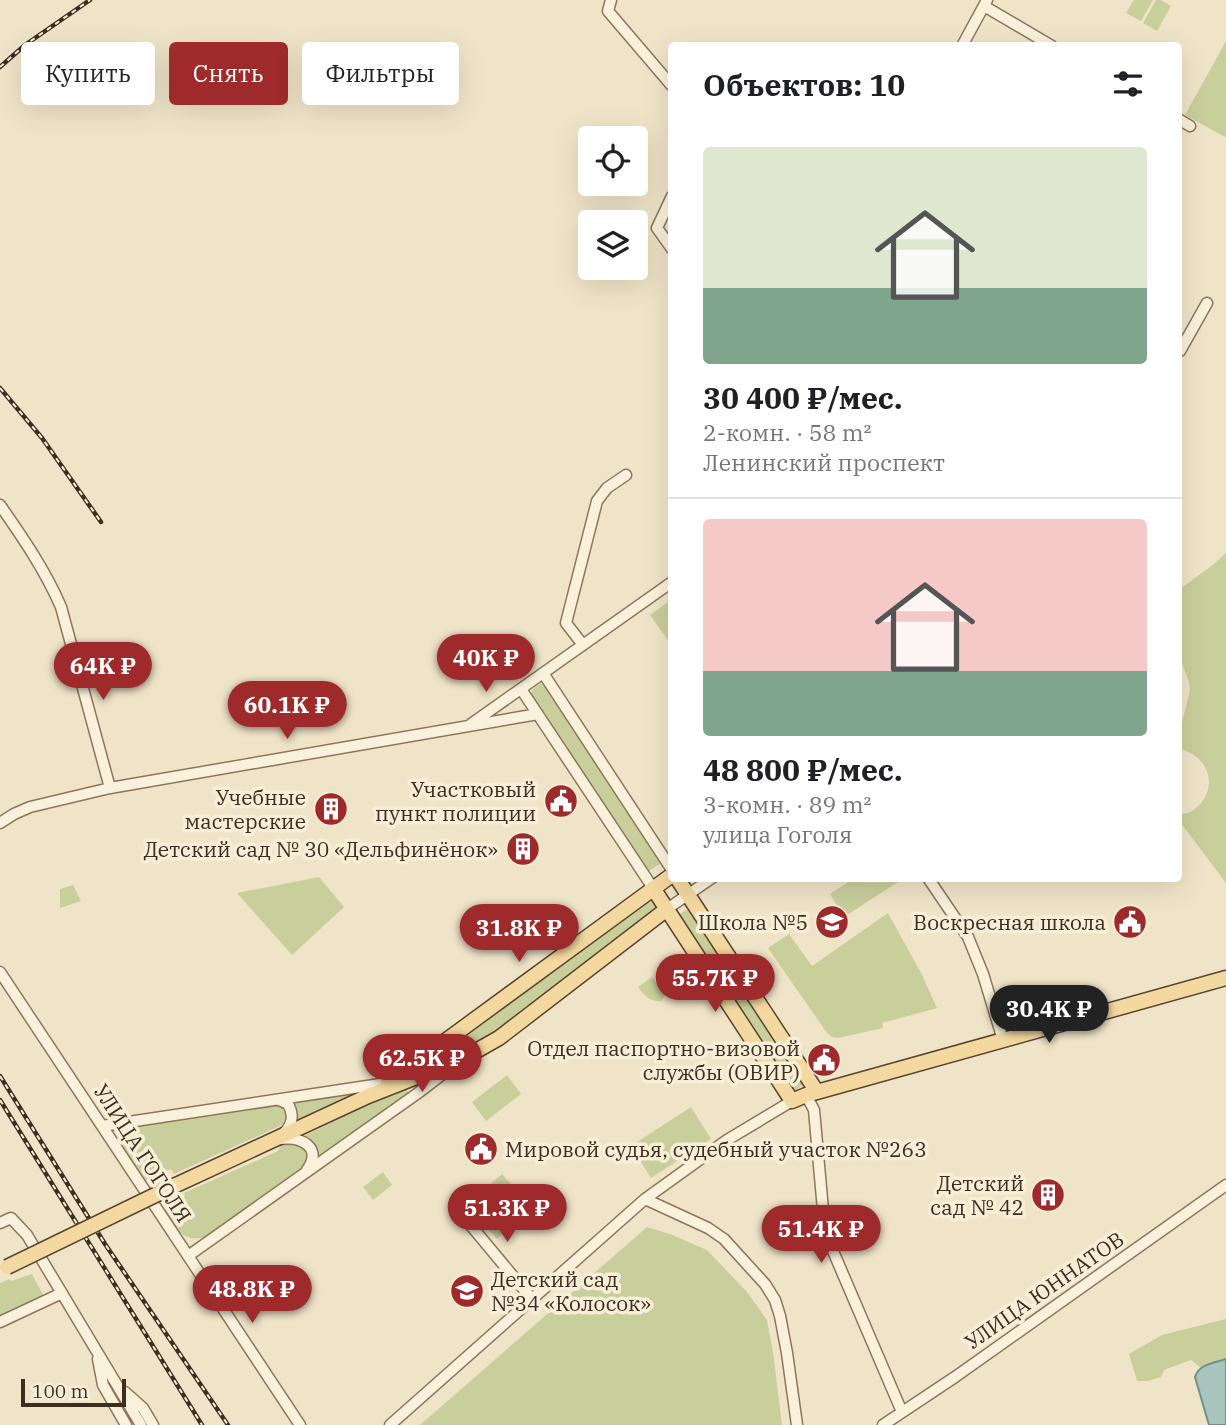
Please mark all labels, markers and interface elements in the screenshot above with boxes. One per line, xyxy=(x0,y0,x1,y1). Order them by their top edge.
chip: Купить xyxy=(21,42,155,105)
chip: Снять xyxy=(169,42,288,105)
chip: Фильтры xyxy=(302,42,459,105)
text: Объектов: 10 xyxy=(703,65,905,104)
icon: filters xyxy=(1109,65,1147,103)
map controls xyxy=(578,126,648,280)
button: locate xyxy=(578,126,648,196)
icon: home xyxy=(862,192,988,318)
button: layers xyxy=(578,210,648,280)
text: 30 400 ₽/мес. xyxy=(703,378,902,417)
text: 2-комн. · 58 m² xyxy=(703,417,872,447)
text: Ленинский проспект xyxy=(703,447,945,477)
icon: home xyxy=(862,564,988,690)
pin: 40K ₽ xyxy=(437,634,535,694)
pin: 64K ₽ xyxy=(54,642,152,702)
text: 40K ₽ xyxy=(453,642,519,672)
text: 64K ₽ xyxy=(70,650,136,680)
pin: 60.1K ₽ xyxy=(222,682,352,741)
text: 60.1K ₽ xyxy=(244,689,330,719)
text: 48 800 ₽/мес. xyxy=(703,750,902,789)
place label: Участковый пункт полиции xyxy=(375,775,536,827)
public building icon: Участковый пункт полиции xyxy=(542,782,580,820)
place label: Учебные мастерские xyxy=(184,783,306,835)
text: 3-комн. · 89 m² xyxy=(703,789,872,819)
building icon: Учебные мастерские xyxy=(312,790,350,828)
text: улица Гоголя xyxy=(703,819,853,849)
building icon: Детский сад № 30 «Дельфинёнок» xyxy=(504,830,542,868)
place label: Детский сад № 30 «Дельфинёнок» xyxy=(144,835,498,863)
school or university icon: Школа №5 xyxy=(813,903,851,941)
public building icon: Воскресная школа xyxy=(1111,903,1149,941)
pin: 31.8K ₽ xyxy=(454,904,584,964)
place label: Школа №5 xyxy=(698,908,808,936)
place label: Воскресная школа xyxy=(913,908,1106,936)
text: 31.8K ₽ xyxy=(476,912,562,942)
pin: 55.7K ₽ xyxy=(650,954,780,1014)
text: 55.7K ₽ xyxy=(672,962,758,992)
pin: 30.4K ₽ xyxy=(984,986,1114,1045)
text: 30.4K ₽ xyxy=(1006,993,1092,1023)
pin: 62.5K ₽ xyxy=(357,1034,487,1094)
place label: Отдел паспортно-визовой службы (ОВИР) xyxy=(527,1034,800,1086)
public building icon: Отдел паспортно-визовой службы (ОВИР) xyxy=(805,1041,843,1079)
text: 62.5K ₽ xyxy=(379,1042,465,1072)
street label: УЛИЦА ГОГОЛЯ xyxy=(88,1078,198,1228)
public building icon: Мировой судья, судебный участок №263 xyxy=(462,1130,500,1168)
place label: Мировой судья, судебный участок №263 xyxy=(505,1135,927,1163)
place label: Детский сад № 42 xyxy=(930,1169,1024,1221)
building icon: Детский сад № 42 xyxy=(1029,1176,1067,1214)
pin: 51.3K ₽ xyxy=(442,1184,572,1244)
text: 51.3K ₽ xyxy=(464,1192,550,1222)
pin: 51.4K ₽ xyxy=(756,1206,886,1265)
text: 51.4K ₽ xyxy=(778,1213,864,1243)
street label: УЛИЦА ЮННАТОВ xyxy=(959,1225,1129,1355)
place label: Детский сад №34 «Колосок» xyxy=(491,1265,651,1317)
pin: 48.8K ₽ xyxy=(187,1266,317,1325)
school or university icon: Детский сад №34 «Колосок» xyxy=(448,1272,486,1310)
text: 48.8K ₽ xyxy=(209,1273,295,1303)
scale bar xyxy=(21,1376,126,1408)
text: 100 m xyxy=(32,1379,89,1403)

